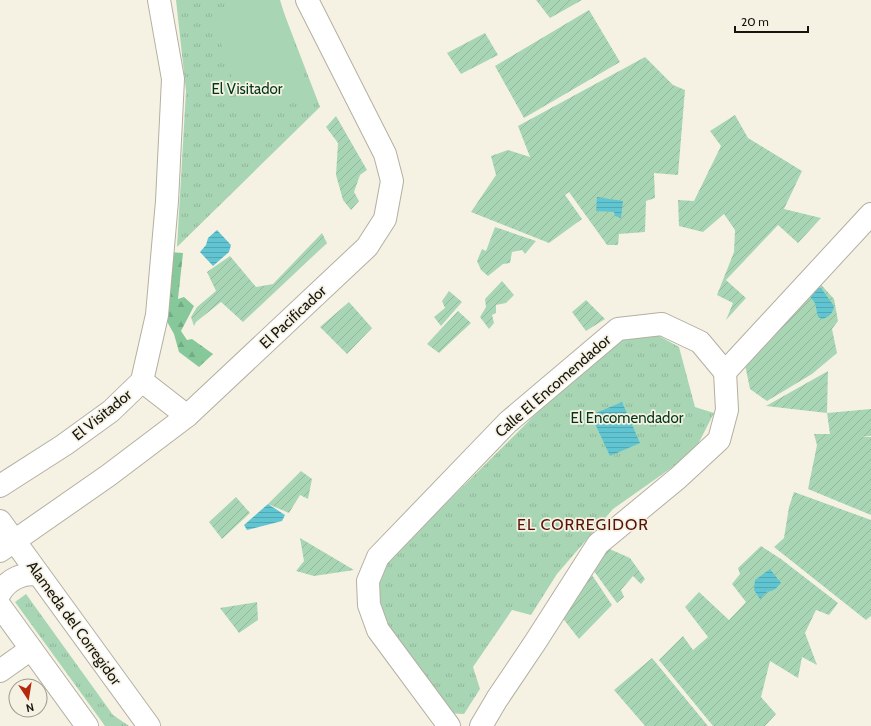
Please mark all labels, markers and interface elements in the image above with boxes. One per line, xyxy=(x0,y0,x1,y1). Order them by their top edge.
scale bar xyxy=(735,8,808,34)
text: 20 m xyxy=(741,14,769,29)
park label: El Visitador xyxy=(211,80,283,98)
street label: El Pacificador xyxy=(256,282,330,352)
street label: Calle El Encomendador xyxy=(492,331,615,441)
street label: El Visitador xyxy=(69,385,136,444)
park label: El Encomendador xyxy=(571,409,684,427)
district label: EL CORREGIDOR xyxy=(517,515,649,534)
street label: Alameda del Corregidor xyxy=(23,557,125,689)
north arrow xyxy=(8,678,48,718)
text: N xyxy=(25,700,35,715)

